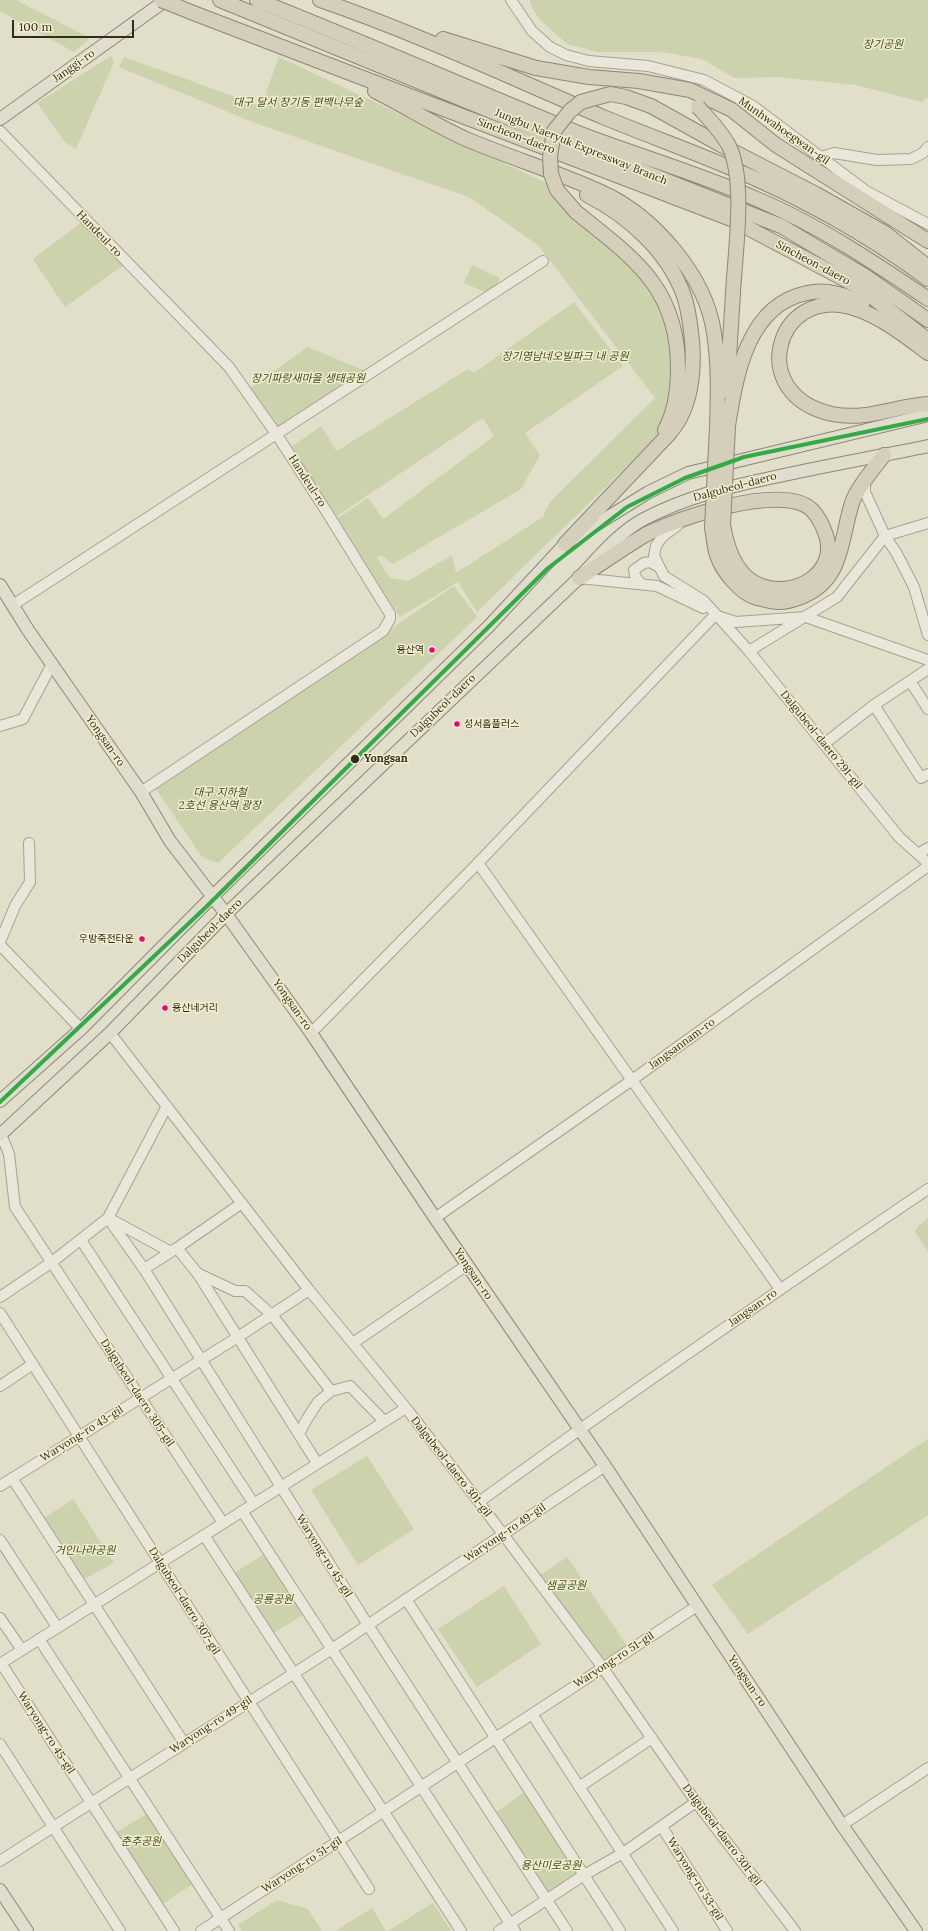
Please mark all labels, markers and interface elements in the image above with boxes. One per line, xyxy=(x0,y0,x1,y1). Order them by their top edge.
scale bar xyxy=(14,12,136,38)
text: 100 m xyxy=(19,19,52,34)
park label: 장기공원 xyxy=(863,38,903,52)
street label: Janggi-ro xyxy=(50,47,98,85)
street label: Munhwahoegwan-gil xyxy=(736,95,832,167)
park label: 대구 달서 장기동 편백나무숲 xyxy=(233,96,363,110)
street label: Jungbu Naeryuk Expressway Branch xyxy=(493,106,669,188)
street label: Sincheon-daero xyxy=(475,115,557,157)
street label: Handeul-ro xyxy=(74,208,124,260)
street label: Sincheon-daero xyxy=(774,238,852,288)
park label: 장기영남네오빌파크 내 공원 xyxy=(501,350,629,364)
park label: 장기파랑새마을 생태공원 xyxy=(251,372,365,386)
street label: Handeul-ro xyxy=(285,452,329,510)
street label: Dalgubeol-daero xyxy=(692,470,778,504)
place label: 용산역 xyxy=(396,644,424,656)
marker: 용산역 xyxy=(427,645,437,655)
street label: Dalgubeol-daero xyxy=(408,671,478,741)
street label: Dalgubeol-daero 291-gil xyxy=(777,688,865,792)
street label: Yongsan-ro xyxy=(83,713,127,769)
place label: 성서홈플러스 xyxy=(464,718,519,730)
marker: 성서홈플러스 xyxy=(452,719,462,729)
place label: Yongsan xyxy=(364,752,408,766)
marker: Yongsan xyxy=(349,753,361,765)
park label: 대구 지하철 2호선 용산역 광장 xyxy=(179,786,261,812)
street label: Dalgubeol-daero xyxy=(175,896,245,966)
place label: 우방죽전타운 xyxy=(79,933,134,945)
marker: 우방죽전타운 xyxy=(137,934,147,944)
street label: Yongsan-ro xyxy=(270,977,314,1033)
place label: 용산네거리 xyxy=(172,1002,218,1014)
marker: 용산네거리 xyxy=(160,1003,170,1013)
street label: Jangsannam-ro xyxy=(646,1016,718,1072)
street label: Yongsan-ro xyxy=(451,1246,495,1302)
street label: Jangsan-ro xyxy=(726,1286,780,1330)
street label: Dalgubeol-daero 305-gil xyxy=(97,1337,177,1449)
street label: Waryong-ro 43-gil xyxy=(38,1403,126,1465)
street label: Dalgubeol-daero 301-gil xyxy=(408,1414,494,1520)
street label: Waryong-ro 49-gil xyxy=(462,1501,548,1565)
street label: Waryong-ro 45-gil xyxy=(293,1512,355,1600)
park label: 거인나라공원 xyxy=(55,1544,115,1558)
street label: Dalgubeol-daero 307-gil xyxy=(145,1545,223,1657)
park label: 샘골공원 xyxy=(546,1579,586,1593)
park label: 공룡공원 xyxy=(253,1593,293,1607)
street label: Waryong-ro 51-gil xyxy=(571,1629,657,1691)
street label: Yongsan-ro xyxy=(725,1653,769,1709)
street label: Waryong-ro 45-gil xyxy=(15,1689,77,1777)
street label: Waryong-ro 49-gil xyxy=(167,1693,255,1757)
street label: Dalgubeol-daero 301-gil xyxy=(680,1782,764,1888)
street label: Waryong-ro 51-gil xyxy=(259,1834,345,1896)
park label: 춘추공원 xyxy=(121,1835,161,1849)
street label: Waryong-ro 53-gil xyxy=(664,1835,726,1923)
park label: 용산미로공원 xyxy=(521,1859,581,1873)

